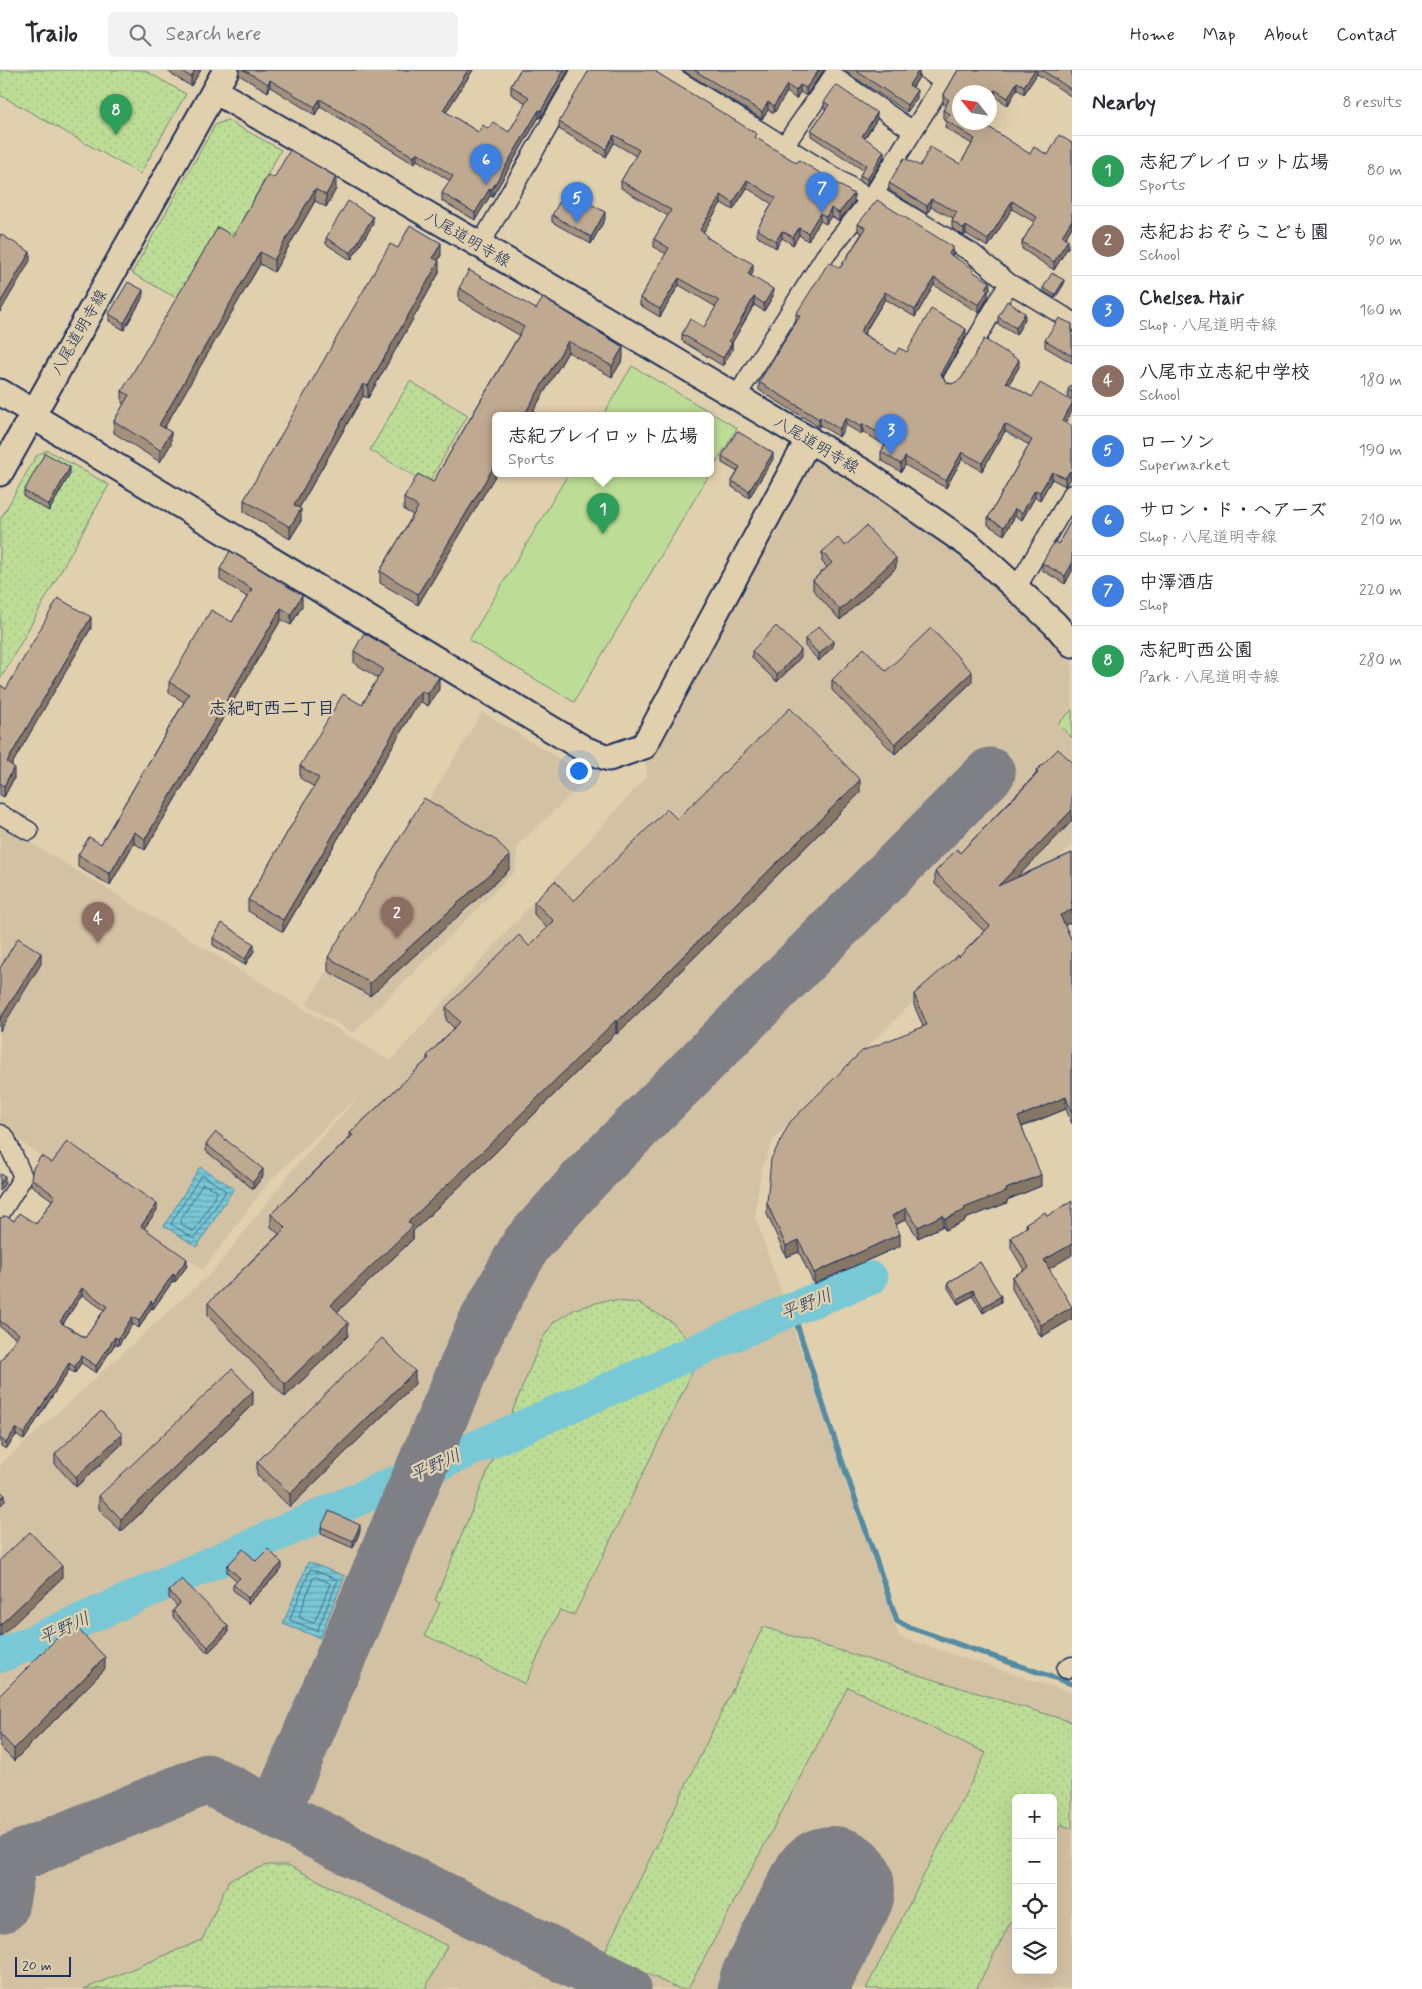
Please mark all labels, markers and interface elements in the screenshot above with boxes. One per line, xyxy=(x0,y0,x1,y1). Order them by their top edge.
search box xyxy=(108,12,458,57)
text: Trailo xyxy=(25,19,78,50)
icon: search xyxy=(126,21,154,49)
text: Search here xyxy=(166,22,261,47)
text: Home xyxy=(1130,23,1175,47)
text: Map xyxy=(1203,23,1236,47)
text: About xyxy=(1264,23,1308,47)
text: Contact xyxy=(1336,23,1397,47)
north arrow xyxy=(952,85,997,130)
text: Nearby xyxy=(1092,89,1156,117)
text: 8 results xyxy=(1342,92,1402,113)
pin: 8 xyxy=(100,94,132,135)
pin: 6 xyxy=(470,144,502,185)
text: 志紀プレイロット広場 xyxy=(1139,150,1329,175)
text: 1 xyxy=(1104,160,1112,181)
text: 80 m xyxy=(1367,160,1402,181)
pin: 7 xyxy=(806,172,838,213)
text: Sports xyxy=(1139,175,1185,196)
pin: 5 xyxy=(561,182,593,223)
street label: 八尾道明寺線 xyxy=(420,206,514,272)
text: 志紀おおぞらこども園 xyxy=(1139,220,1329,245)
text: 2 xyxy=(1104,230,1112,251)
text: 90 m xyxy=(1368,230,1402,251)
text: School xyxy=(1139,245,1180,266)
street label: 八尾道明寺線 xyxy=(46,286,112,380)
text: Chelsea Hair xyxy=(1139,286,1244,311)
text: 3 xyxy=(1104,300,1112,321)
text: 160 m xyxy=(1359,300,1402,321)
text: Shop · 八尾道明寺線 xyxy=(1139,315,1277,336)
text: 八尾市立志紀中学校 xyxy=(1139,360,1310,385)
text: 4 xyxy=(1103,370,1113,391)
text: 180 m xyxy=(1359,370,1402,391)
text: School xyxy=(1139,385,1180,406)
popup xyxy=(492,412,714,477)
street label: 八尾道明寺線 xyxy=(770,412,863,479)
pin: 3 xyxy=(875,414,907,455)
text: 志紀プレイロット広場 xyxy=(508,424,698,449)
text: ローソン xyxy=(1139,430,1215,455)
text: 5 xyxy=(1103,440,1113,461)
text: 190 m xyxy=(1359,440,1402,461)
text: Sports xyxy=(508,449,554,470)
text: Supermarket xyxy=(1139,455,1230,476)
pin: 1 xyxy=(587,493,619,534)
text: サロン・ド・ヘアーズ xyxy=(1139,498,1327,523)
text: 6 xyxy=(1104,510,1112,531)
text: 210 m xyxy=(1361,510,1402,531)
text: Shop · 八尾道明寺線 xyxy=(1139,527,1277,548)
text: 中澤酒店 xyxy=(1139,570,1215,595)
text: 7 xyxy=(1103,580,1113,601)
text: 220 m xyxy=(1359,580,1402,601)
text: Shop xyxy=(1139,595,1168,616)
text: 志紀町西公園 xyxy=(1139,638,1253,663)
text: 8 xyxy=(1103,650,1113,671)
text: 280 m xyxy=(1359,650,1402,671)
text: Park · 八尾道明寺線 xyxy=(1139,667,1279,688)
district label: 志紀町西二丁目 xyxy=(209,697,335,721)
your location xyxy=(566,758,592,784)
pin: 2 xyxy=(381,897,413,938)
pin: 4 xyxy=(82,902,114,943)
water label: 平野川 xyxy=(777,1284,836,1326)
water label: 平野川 xyxy=(406,1444,465,1488)
water label: 平野川 xyxy=(35,1607,94,1651)
map controls xyxy=(1012,1794,1057,1974)
button: + xyxy=(1012,1794,1057,1839)
button: − xyxy=(1012,1839,1057,1884)
button: locate xyxy=(1012,1884,1057,1929)
button: layers xyxy=(1012,1929,1057,1974)
scale bar xyxy=(15,1954,71,1977)
text: 20 m xyxy=(22,1957,52,1975)

